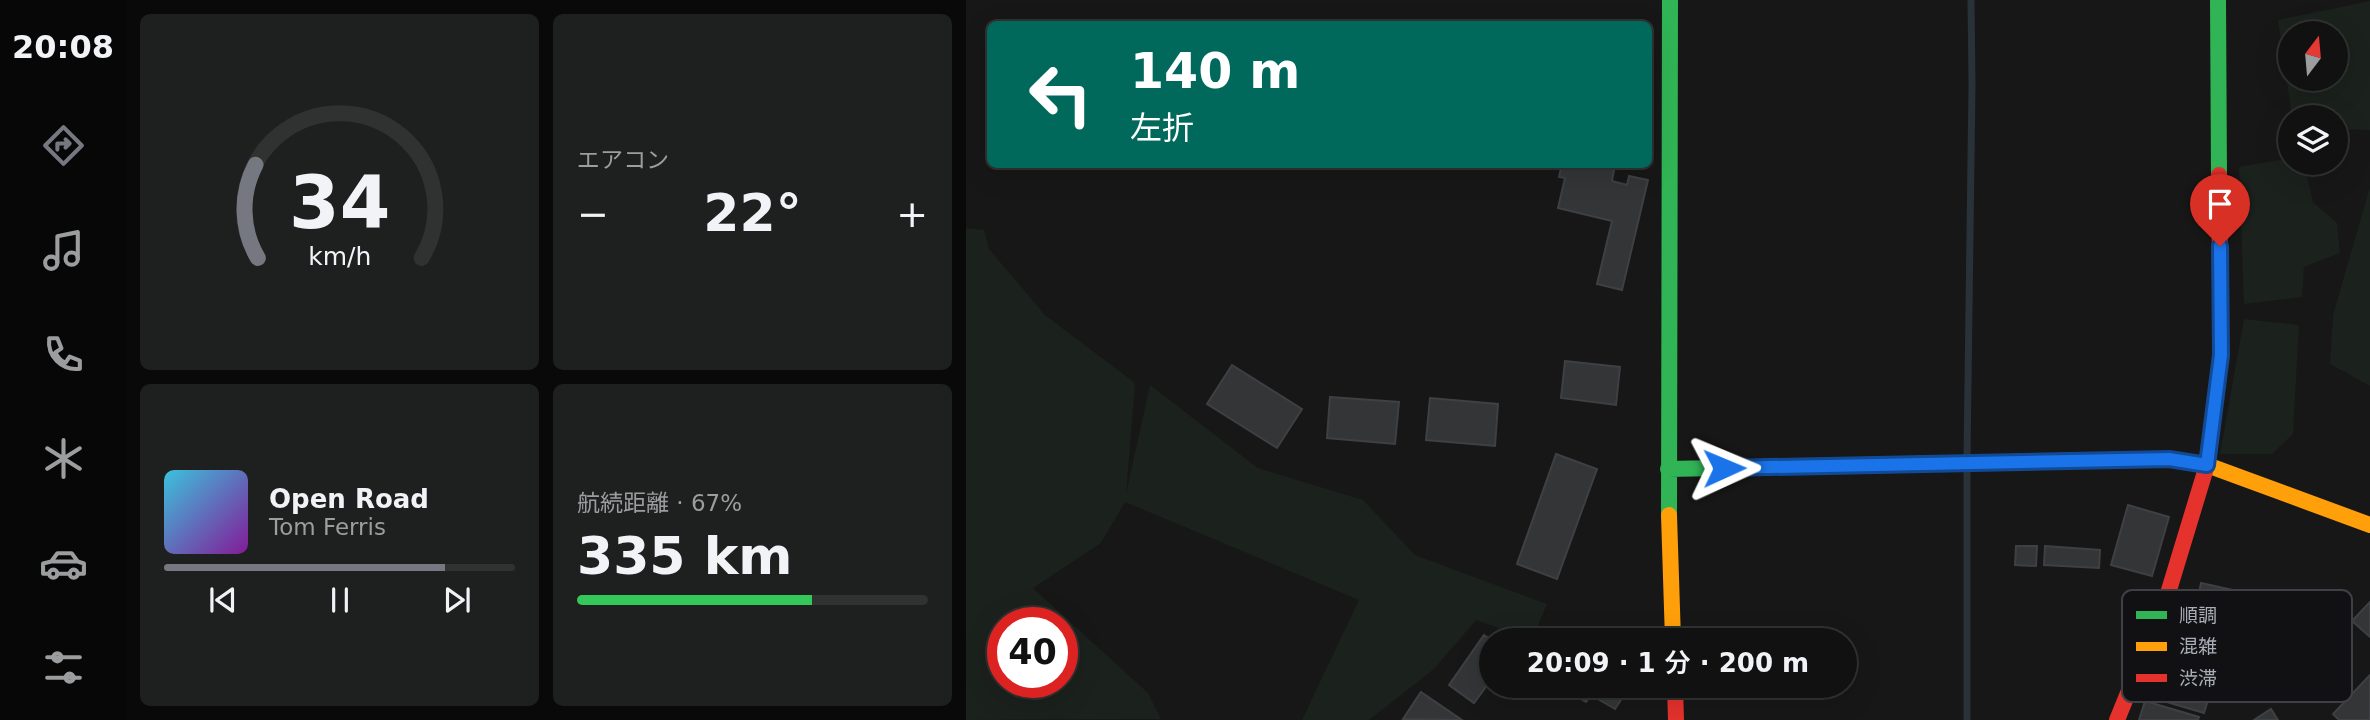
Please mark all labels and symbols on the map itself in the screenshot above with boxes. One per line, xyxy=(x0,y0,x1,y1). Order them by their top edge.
north arrow xyxy=(2278,21,2348,91)
pin xyxy=(2190,174,2250,246)
position arrow xyxy=(1687,431,1761,505)
legend xyxy=(2122,590,2352,702)
text: 順調 xyxy=(2179,604,2217,626)
speed limit sign: 40 xyxy=(987,607,1078,698)
text: 混雑 xyxy=(2179,635,2217,657)
text: 渋滞 xyxy=(2179,667,2217,689)

